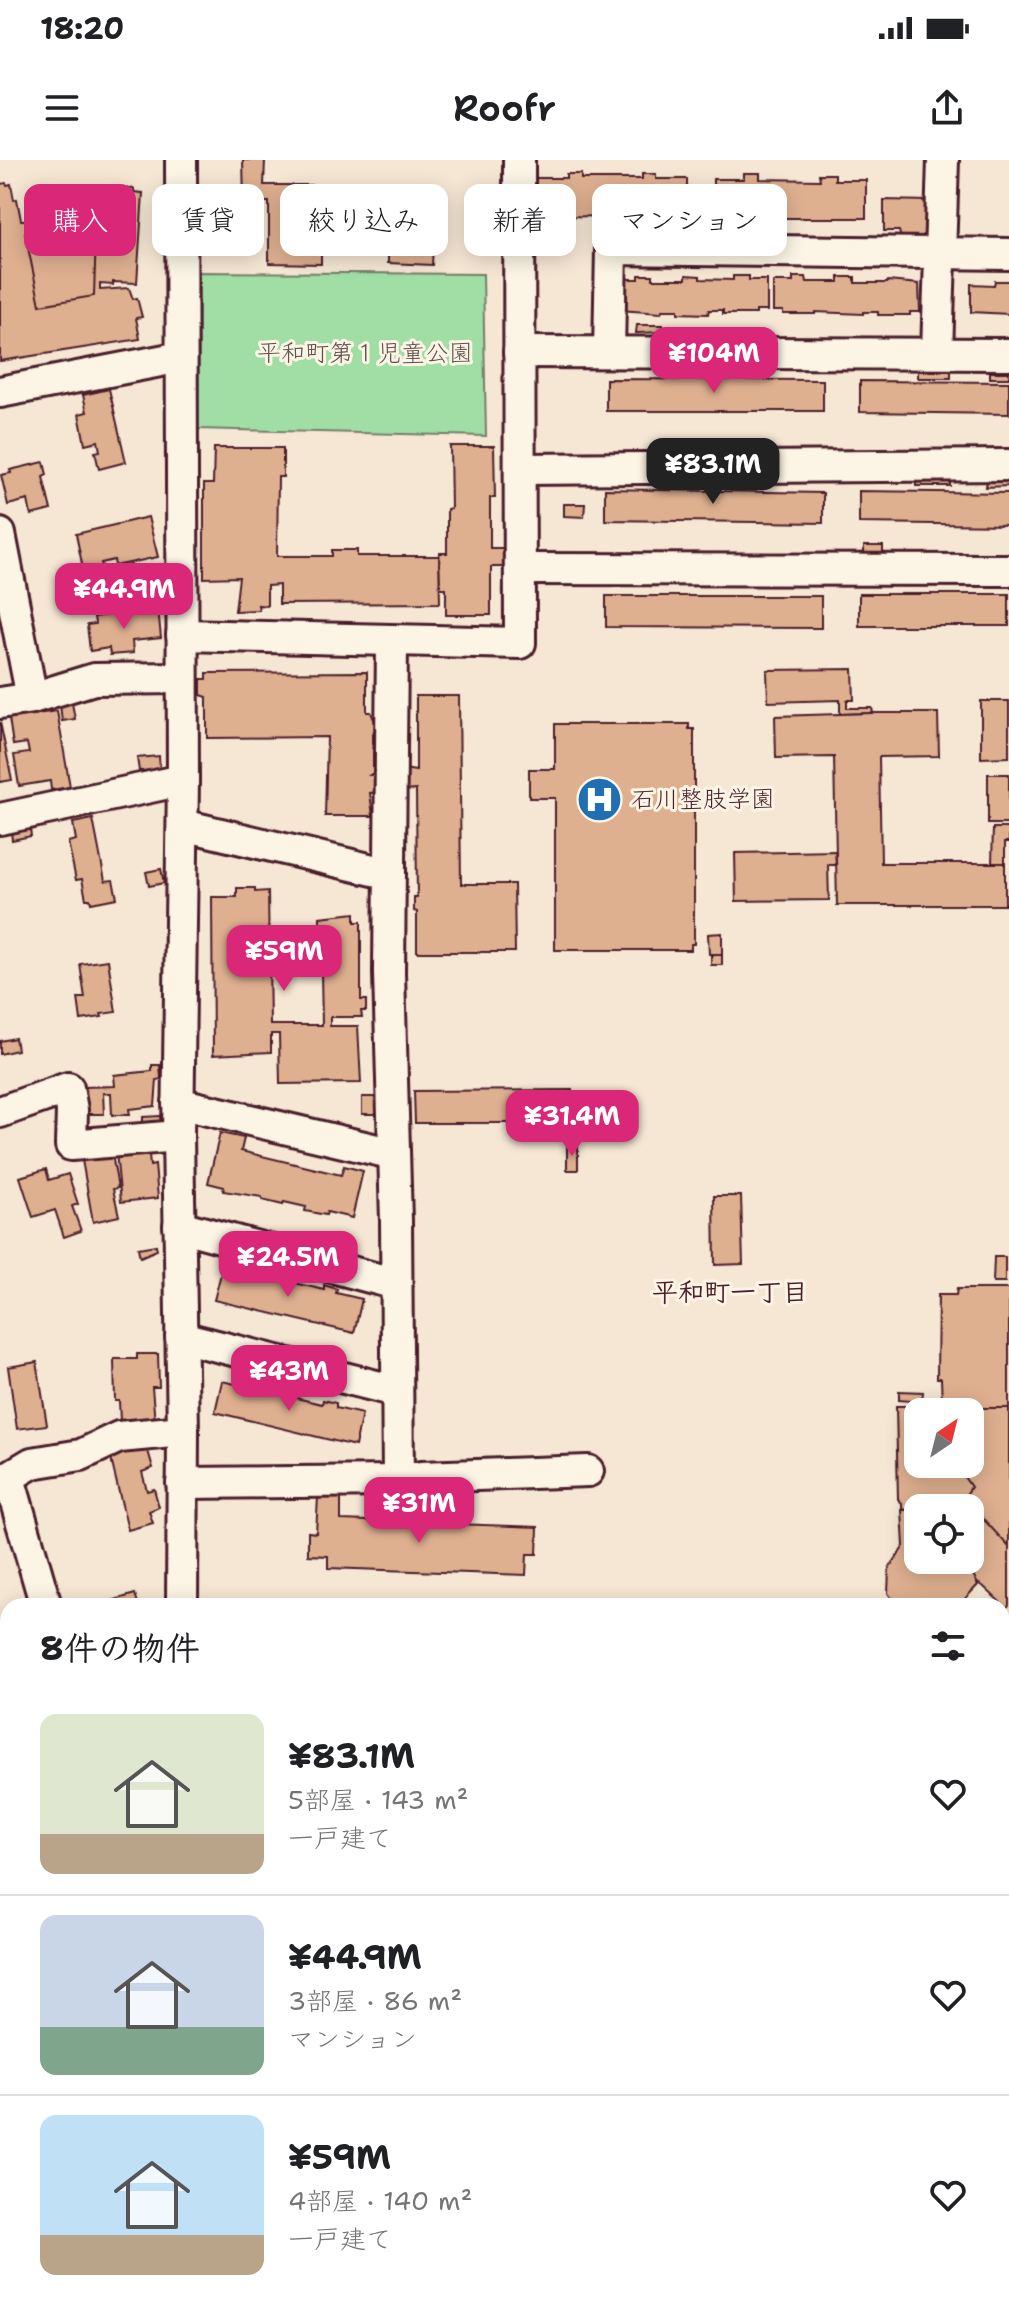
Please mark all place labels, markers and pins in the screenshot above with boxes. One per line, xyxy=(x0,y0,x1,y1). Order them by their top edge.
pin: ¥104M xyxy=(658,327,770,395)
pin: ¥83.1M xyxy=(648,438,778,506)
pin: ¥44.9M xyxy=(59,563,189,631)
hospital icon: 石川整肢学園 xyxy=(576,775,624,823)
place label: 石川整肢学園 xyxy=(631,783,775,815)
pin: ¥59M xyxy=(237,925,331,993)
pin: ¥31.4M xyxy=(507,1090,637,1158)
pin: ¥24.5M xyxy=(223,1231,353,1299)
pin: ¥43M xyxy=(242,1345,336,1413)
pin: ¥31M xyxy=(372,1477,466,1545)

